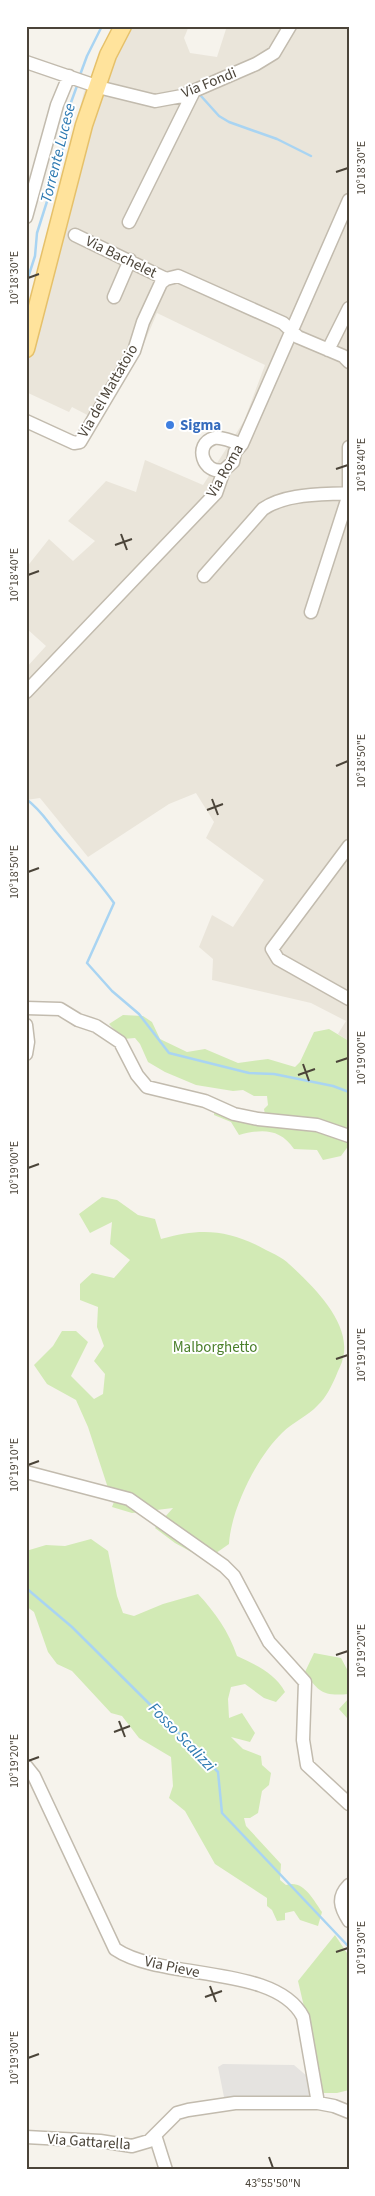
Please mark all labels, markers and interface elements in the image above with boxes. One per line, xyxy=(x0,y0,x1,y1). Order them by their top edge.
street label: Via Fondi xyxy=(178,62,240,104)
water label: Torrente Lucese xyxy=(35,100,81,205)
text: 10°18'30"E xyxy=(353,141,370,195)
street label: Via Bachelet xyxy=(82,231,160,283)
text: 10°18'30"E xyxy=(6,251,23,305)
street label: Via del Mattatoio xyxy=(73,340,143,442)
place label: Sigma xyxy=(180,415,221,436)
marker: Sigma xyxy=(164,419,176,431)
text: 10°18'40"E xyxy=(353,438,370,492)
street label: Via Roma xyxy=(201,440,249,502)
text: 10°18'40"E xyxy=(6,548,23,602)
text: 10°18'50"E xyxy=(353,734,370,788)
text: 10°18'50"E xyxy=(6,845,23,899)
text: 10°19'00"E xyxy=(353,1031,370,1085)
text: 10°19'00"E xyxy=(6,1141,23,1195)
text: 10°19'10"E xyxy=(353,1328,370,1382)
park label: Malborghetto xyxy=(173,1337,257,1358)
text: 10°19'10"E xyxy=(6,1438,23,1492)
text: 10°19'20"E xyxy=(353,1624,370,1678)
water label: Fosso Scalizzi xyxy=(144,1698,221,1776)
text: 10°19'20"E xyxy=(6,1734,23,1788)
text: 10°19'30"E xyxy=(353,1921,370,1975)
street label: Via Pieve xyxy=(142,1951,202,1983)
text: 10°19'30"E xyxy=(6,2031,23,2085)
street label: Via Gattarella xyxy=(47,2129,131,2155)
text: 43°55'50"N xyxy=(245,2175,301,2192)

